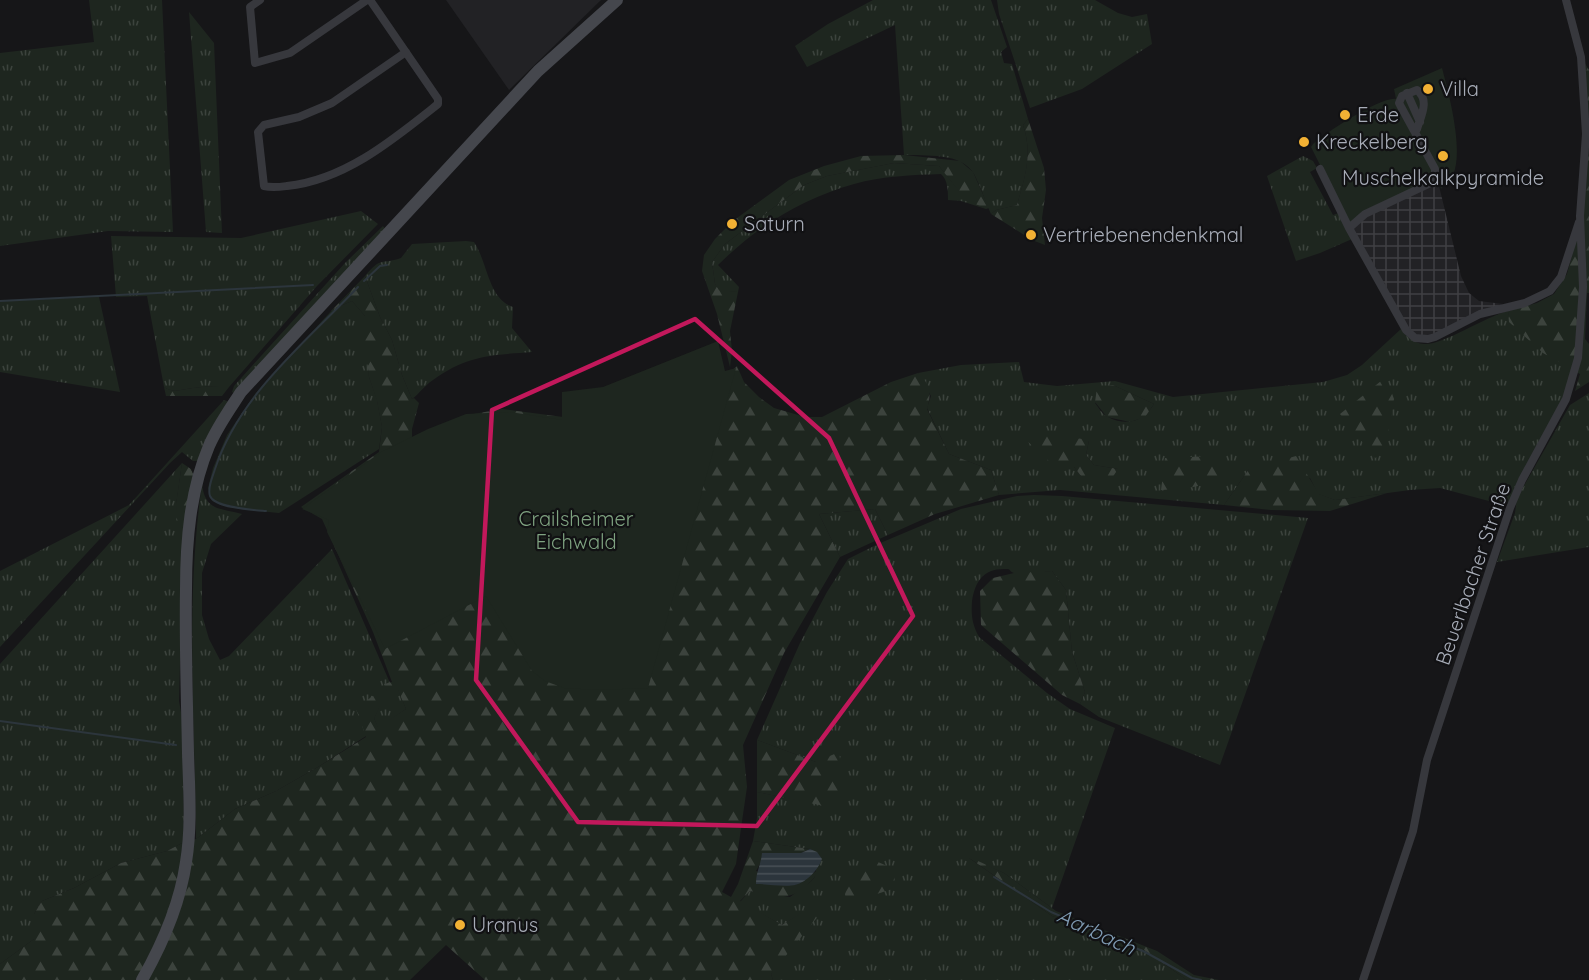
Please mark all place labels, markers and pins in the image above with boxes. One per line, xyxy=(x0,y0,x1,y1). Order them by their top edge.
place label: Villa xyxy=(1440,76,1479,101)
marker: Villa xyxy=(1421,82,1435,96)
place label: Erde xyxy=(1357,102,1399,127)
marker: Erde xyxy=(1338,108,1352,122)
place label: Kreckelberg xyxy=(1316,129,1428,154)
marker: Kreckelberg xyxy=(1297,135,1311,149)
marker: Muschelkalkpyramide xyxy=(1436,149,1450,163)
place label: Muschelkalkpyramide xyxy=(1342,165,1544,190)
place label: Saturn xyxy=(744,211,805,236)
marker: Saturn xyxy=(725,217,739,231)
place label: Vertriebenendenkmal xyxy=(1043,222,1243,247)
marker: Vertriebenendenkmal xyxy=(1024,228,1038,242)
place label: Uranus xyxy=(472,912,538,937)
marker: Uranus xyxy=(453,918,467,932)

